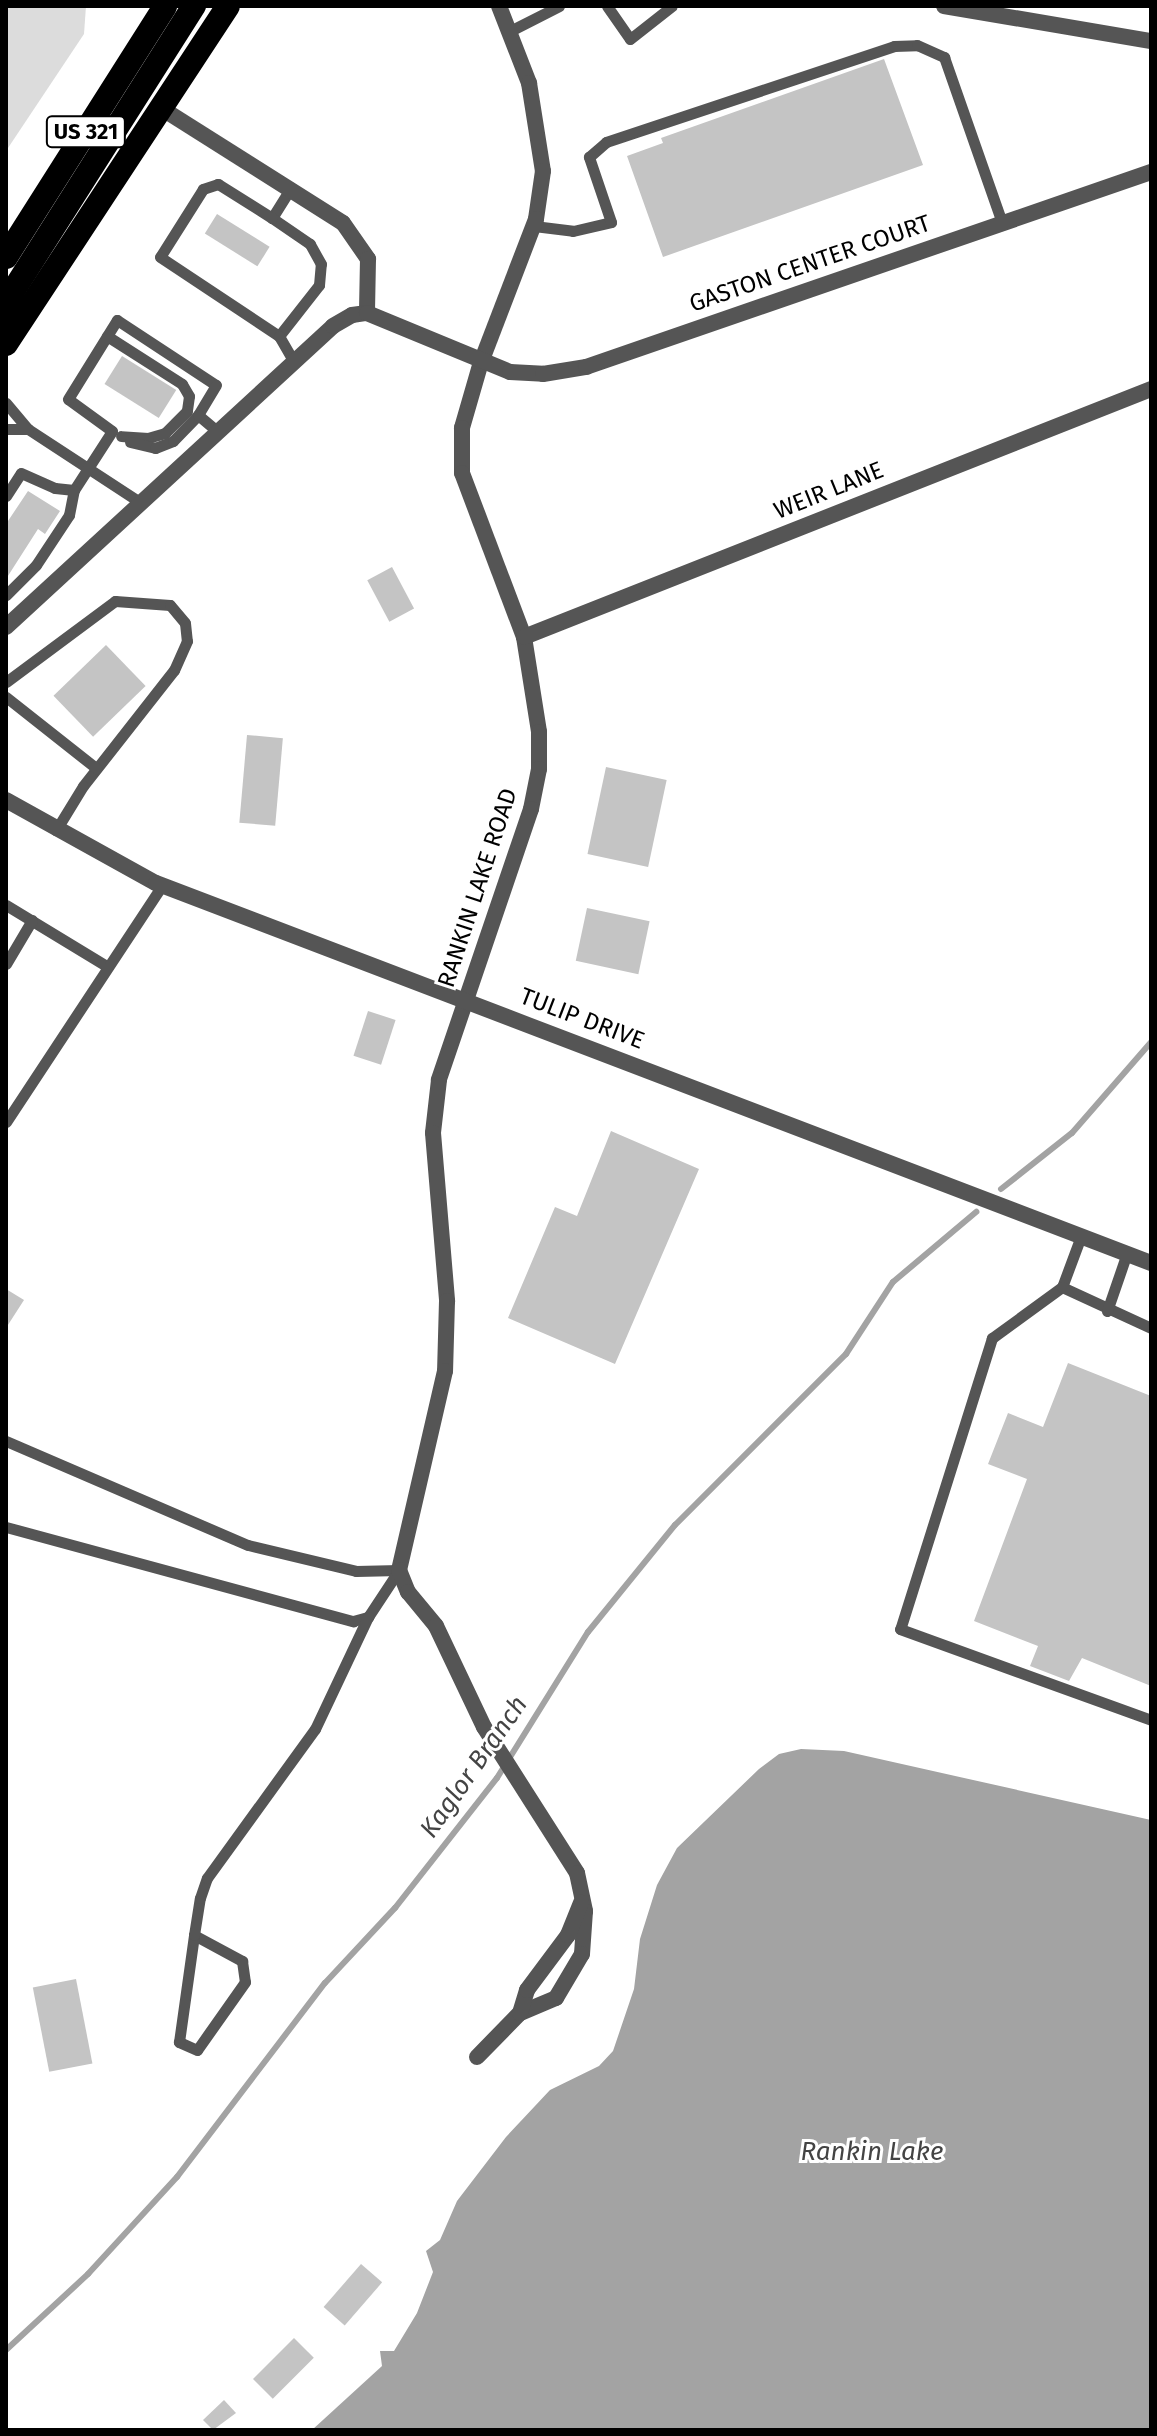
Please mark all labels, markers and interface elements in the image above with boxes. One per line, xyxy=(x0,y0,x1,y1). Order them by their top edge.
road number: US 321 xyxy=(44,114,128,150)
street label: GASTON CENTER COURT xyxy=(686,209,934,319)
street label: WEIR LANE xyxy=(770,456,888,526)
street label: RANKIN LAKE ROAD xyxy=(432,785,524,991)
street label: TULIP DRIVE xyxy=(516,982,648,1056)
water label: Kaglor Branch xyxy=(414,1690,534,1844)
water label: Rankin Lake xyxy=(801,2136,943,2168)

